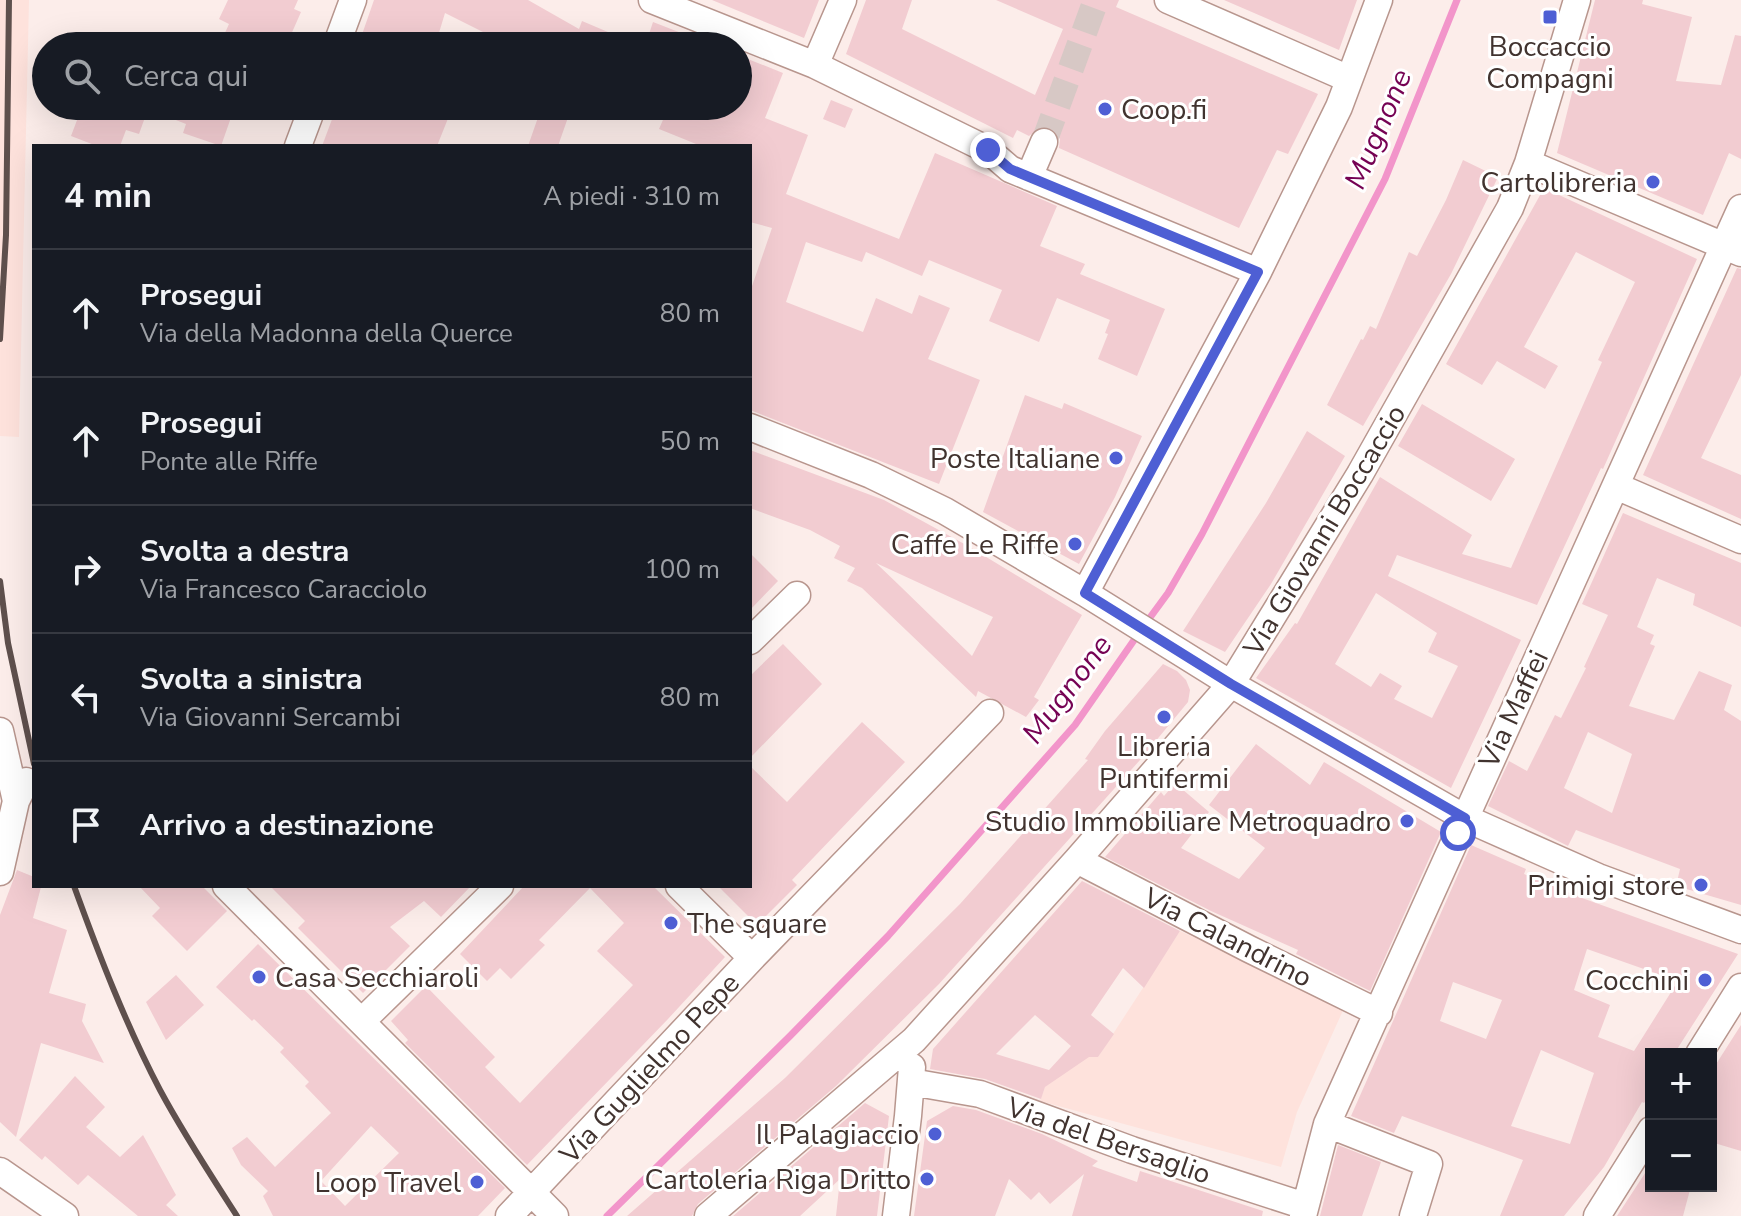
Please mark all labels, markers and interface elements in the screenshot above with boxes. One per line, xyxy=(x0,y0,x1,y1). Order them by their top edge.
marker: Boccaccio Compagni xyxy=(1541,8,1559,26)
place label: Boccaccio Compagni xyxy=(1486,28,1614,98)
search box xyxy=(32,32,752,120)
icon: search xyxy=(60,54,104,98)
text: Cerca qui xyxy=(124,56,248,97)
water label: Mugnone xyxy=(1335,63,1422,196)
place label: Coop.fi xyxy=(1121,91,1207,129)
marker: Coop.fi xyxy=(1096,100,1114,118)
route end xyxy=(970,132,1006,168)
place label: Cartolibreria xyxy=(1481,164,1637,202)
text: 4 min xyxy=(64,173,152,219)
marker: Cartolibreria xyxy=(1644,173,1662,191)
text: A piedi · 310 m xyxy=(543,179,720,214)
text: Prosegui xyxy=(140,275,262,316)
icon: ahead xyxy=(64,291,108,335)
text: 80 m xyxy=(660,296,720,331)
text: Via della Madonna della Querce xyxy=(140,316,513,351)
street label: Via Giovanni Boccaccio xyxy=(1234,398,1415,664)
text: Prosegui xyxy=(140,403,262,444)
icon: ahead xyxy=(64,419,108,463)
text: 50 m xyxy=(660,424,720,459)
place label: Poste Italiane xyxy=(930,440,1100,478)
text: Ponte alle Riffe xyxy=(140,444,318,479)
marker: Poste Italiane xyxy=(1107,449,1125,467)
place label: Caffe Le Riffe xyxy=(891,526,1059,564)
text: Svolta a destra xyxy=(140,531,350,572)
marker: Caffe Le Riffe xyxy=(1066,535,1084,553)
icon: right xyxy=(64,547,108,591)
text: 100 m xyxy=(644,552,720,587)
text: Via Francesco Caracciolo xyxy=(140,572,427,607)
water label: Mugnone xyxy=(1013,626,1122,752)
street label: Via Maffei xyxy=(1470,644,1558,775)
text: Svolta a sinistra xyxy=(140,659,363,700)
icon: left xyxy=(64,675,108,719)
text: 80 m xyxy=(660,680,720,715)
text: Via Giovanni Sercambi xyxy=(140,700,401,735)
marker: Libreria Puntifermi xyxy=(1155,708,1173,726)
place label: Libreria Puntifermi xyxy=(1099,728,1229,798)
icon: arrive xyxy=(64,803,108,847)
place label: Studio Immobiliare Metroquadro xyxy=(985,803,1391,841)
text: Arrivo a destinazione xyxy=(140,805,434,846)
marker: Studio Immobiliare Metroquadro xyxy=(1398,812,1416,830)
route start xyxy=(1440,815,1476,851)
place label: Primigi store xyxy=(1527,867,1685,905)
marker: Primigi store xyxy=(1692,876,1710,894)
street label: Via Calandrino xyxy=(1136,879,1318,997)
place label: The square xyxy=(687,905,827,943)
marker: The square xyxy=(662,914,680,932)
place label: Casa Secchiaroli xyxy=(275,959,479,997)
place label: Cocchini xyxy=(1585,962,1689,1000)
street label: Via Guglielmo Pepe xyxy=(551,965,748,1173)
marker: Casa Secchiaroli xyxy=(250,968,268,986)
marker: Cocchini xyxy=(1696,971,1714,989)
map controls xyxy=(1645,1048,1717,1192)
button: + xyxy=(1645,1048,1717,1120)
street label: Via del Bersaglio xyxy=(1001,1088,1216,1194)
place label: Il Palagiaccio xyxy=(756,1116,919,1154)
button: − xyxy=(1645,1120,1717,1192)
marker: Il Palagiaccio xyxy=(926,1125,944,1143)
place label: Cartoleria Riga Dritto xyxy=(645,1161,911,1199)
place label: Loop Travel xyxy=(315,1164,462,1202)
marker: Cartoleria Riga Dritto xyxy=(918,1170,936,1188)
marker: Loop Travel xyxy=(468,1173,486,1191)

